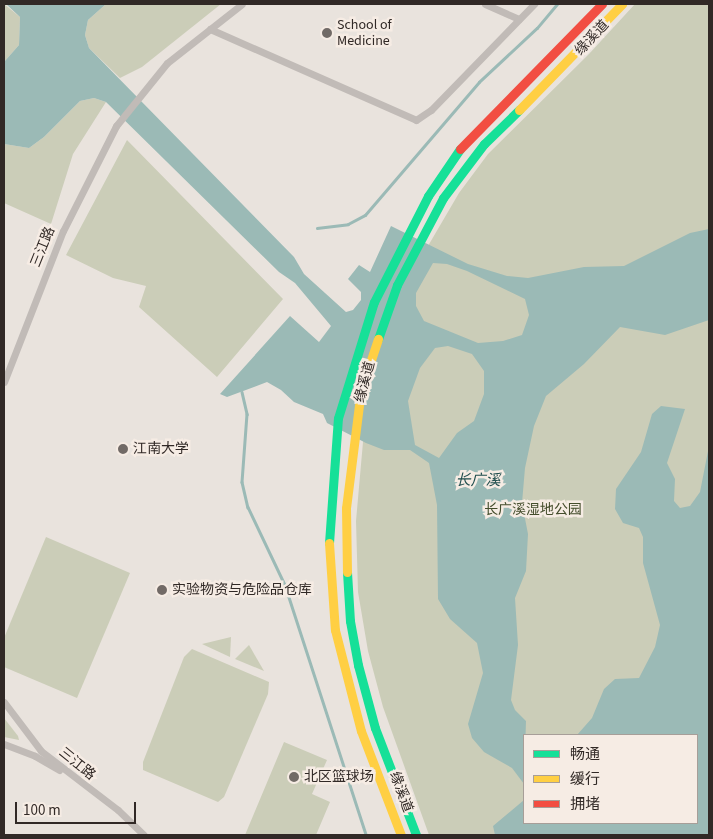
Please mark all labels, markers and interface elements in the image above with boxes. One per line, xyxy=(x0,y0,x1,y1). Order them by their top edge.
place label: School of Medicine xyxy=(337,17,392,49)
street label: 缘溪道 xyxy=(572,17,612,59)
marker: School of Medicine xyxy=(321,27,333,39)
street label: 三江路 xyxy=(27,224,59,270)
street label: 缘溪道 xyxy=(351,360,379,404)
place label: 江南大学 xyxy=(133,441,189,457)
marker: 江南大学 xyxy=(117,443,129,455)
water label: 长广溪 xyxy=(456,472,500,490)
park label: 长广溪湿地公园 xyxy=(484,502,582,518)
place label: 实验物资与危险品仓库 xyxy=(172,582,312,598)
marker: 实验物资与危险品仓库 xyxy=(156,584,168,596)
legend xyxy=(523,734,698,824)
street label: 三江路 xyxy=(55,744,99,784)
text: 畅通 xyxy=(570,744,600,765)
place label: 北区篮球场 xyxy=(304,769,374,785)
street label: 缘溪道 xyxy=(386,769,416,815)
text: 缓行 xyxy=(570,769,600,790)
marker: 北区篮球场 xyxy=(288,771,300,783)
scale bar xyxy=(18,792,139,824)
text: 拥堵 xyxy=(570,794,600,815)
text: 100 m xyxy=(23,800,61,821)

